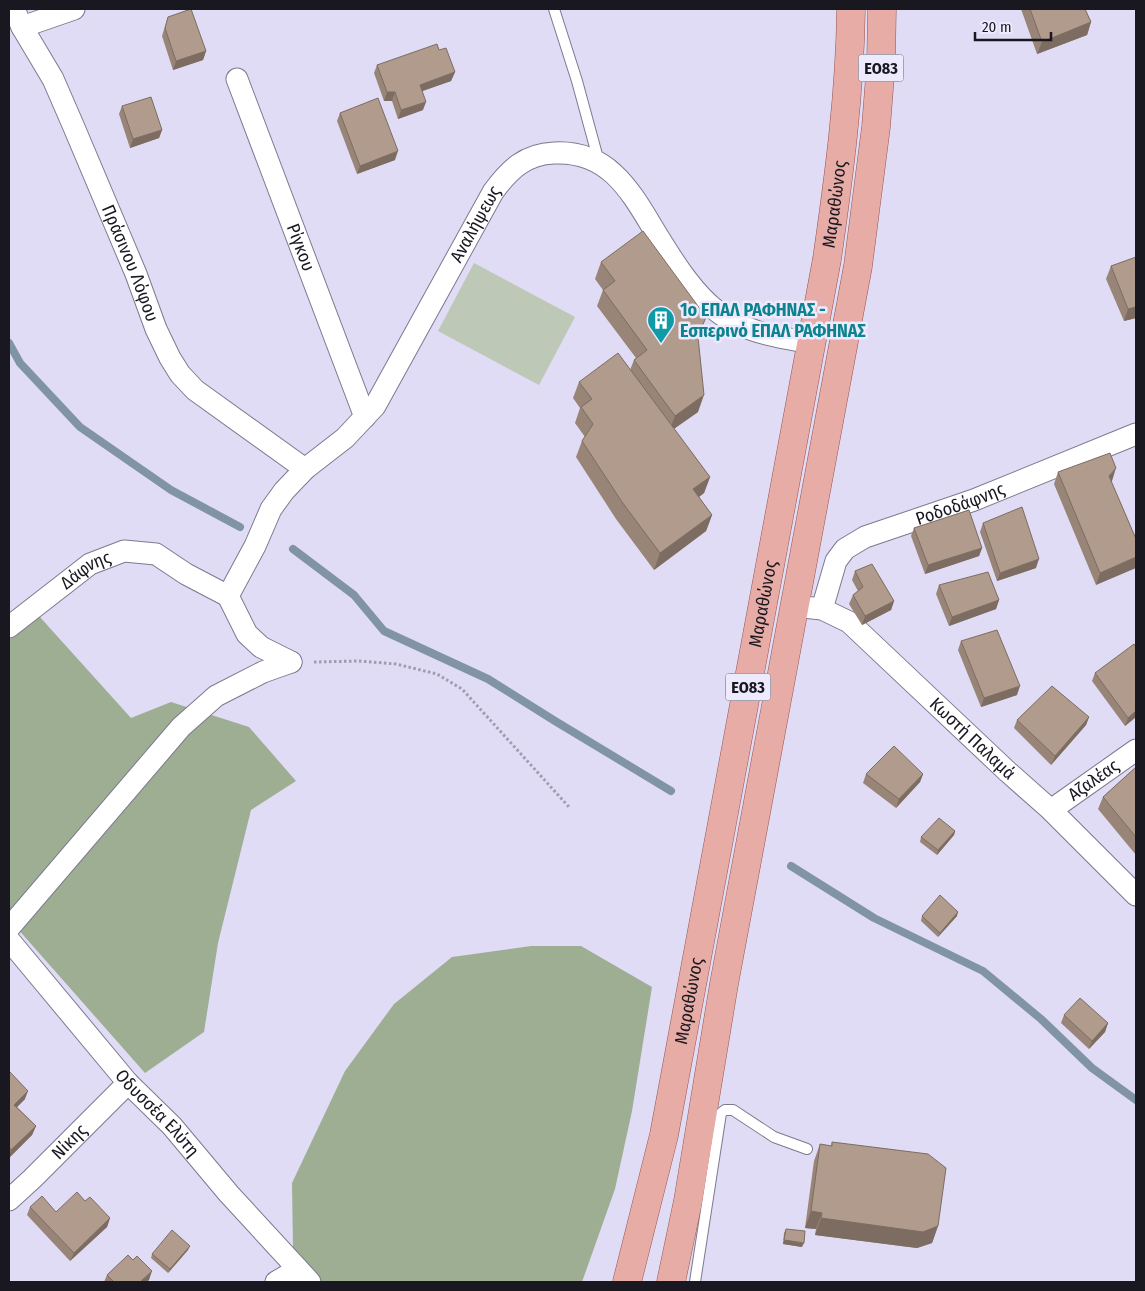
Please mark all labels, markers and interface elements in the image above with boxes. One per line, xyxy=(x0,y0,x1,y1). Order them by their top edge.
scale bar xyxy=(975,10,1051,42)
text: 20 m xyxy=(982,18,1012,36)
road number: ΕΟ83 xyxy=(858,54,904,82)
street label: Μαραθώνος xyxy=(818,159,851,249)
street label: Αναλήψεως xyxy=(445,181,505,266)
street label: Πράσινου Λόφου xyxy=(97,201,163,325)
street label: Ρίγκου xyxy=(282,221,320,274)
place label: 1ο ΕΠΑΛ ΡΑΦΗΝΑΣ - Εσπερινό ΕΠΑΛ ΡΑΦΗΝΑΣ xyxy=(680,299,866,342)
building icon: 1ο ΕΠΑΛ ΡΑΦΗΝΑΣ - Εσπερινό ΕΠΑΛ ΡΑΦΗΝΑΣ xyxy=(646,305,676,344)
street label: Ροδοδάφνης xyxy=(913,478,1008,530)
street label: Δάφνης xyxy=(56,546,114,594)
street label: Μαραθώνος xyxy=(744,558,782,649)
road number: ΕΟ83 xyxy=(726,674,770,700)
street label: Κωστή Παλαμά xyxy=(925,693,1020,784)
street label: Αζαλέας xyxy=(1064,754,1123,805)
street label: Μαραθώνος xyxy=(670,955,708,1046)
street label: Οδυσσέα Ελύτη xyxy=(110,1065,204,1161)
street label: Νίκης xyxy=(47,1119,92,1164)

